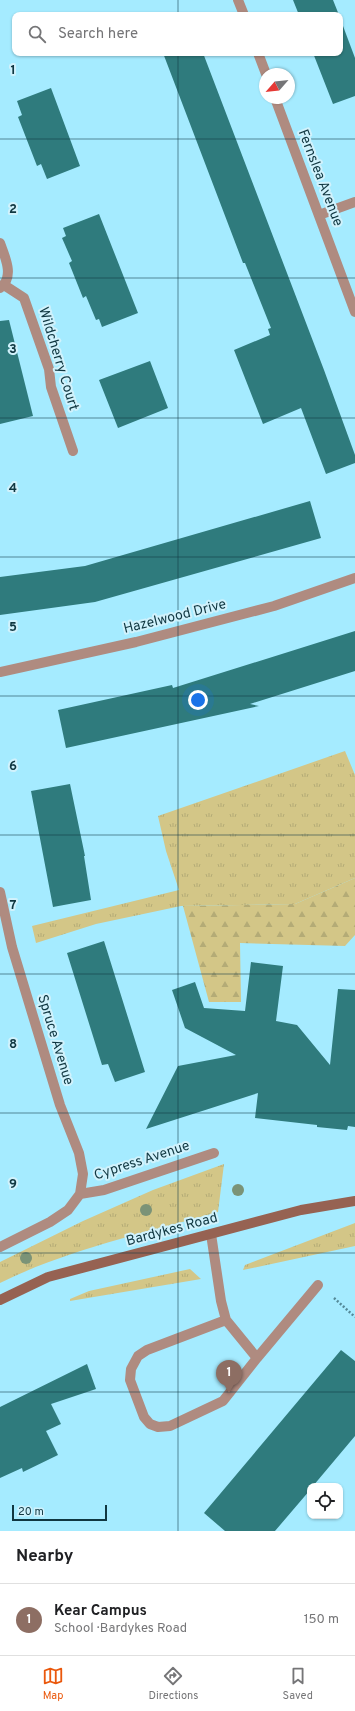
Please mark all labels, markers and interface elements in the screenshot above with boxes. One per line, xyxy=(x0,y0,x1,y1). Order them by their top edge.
search box xyxy=(12,12,343,56)
icon: search xyxy=(26,23,48,45)
text: Search here xyxy=(58,25,138,44)
text: 1 xyxy=(10,63,16,79)
north arrow xyxy=(259,68,295,104)
street label: Fernslea Avenue xyxy=(294,127,346,229)
text: 2 xyxy=(9,202,17,218)
street label: Wildcherry Court xyxy=(34,305,82,413)
text: 3 xyxy=(9,342,17,358)
text: 4 xyxy=(9,481,17,497)
street label: Hazelwood Drive xyxy=(122,596,228,638)
text: 5 xyxy=(9,620,17,636)
your location xyxy=(188,690,208,710)
text: 6 xyxy=(9,759,17,775)
text: 7 xyxy=(10,898,17,914)
street label: Spruce Avenue xyxy=(33,993,77,1087)
text: 8 xyxy=(9,1037,17,1053)
street label: Cypress Avenue xyxy=(92,1138,192,1184)
text: 9 xyxy=(9,1177,17,1193)
street label: Bardykes Road xyxy=(124,1210,220,1250)
pin: 1 xyxy=(216,1360,242,1393)
map controls xyxy=(307,1483,343,1519)
button: locate xyxy=(307,1483,343,1519)
scale bar xyxy=(12,1503,107,1522)
text: 20 m xyxy=(18,1505,44,1519)
text: Nearby xyxy=(16,1546,73,1568)
text: Kear Campus xyxy=(54,1602,147,1621)
text: 1 xyxy=(26,1612,32,1628)
text: 150 m xyxy=(304,1612,339,1628)
text: School · Bardykes Road xyxy=(54,1621,187,1637)
tab: Map xyxy=(42,1665,64,1703)
tab: Directions xyxy=(148,1665,198,1703)
tab: Saved xyxy=(283,1665,313,1703)

